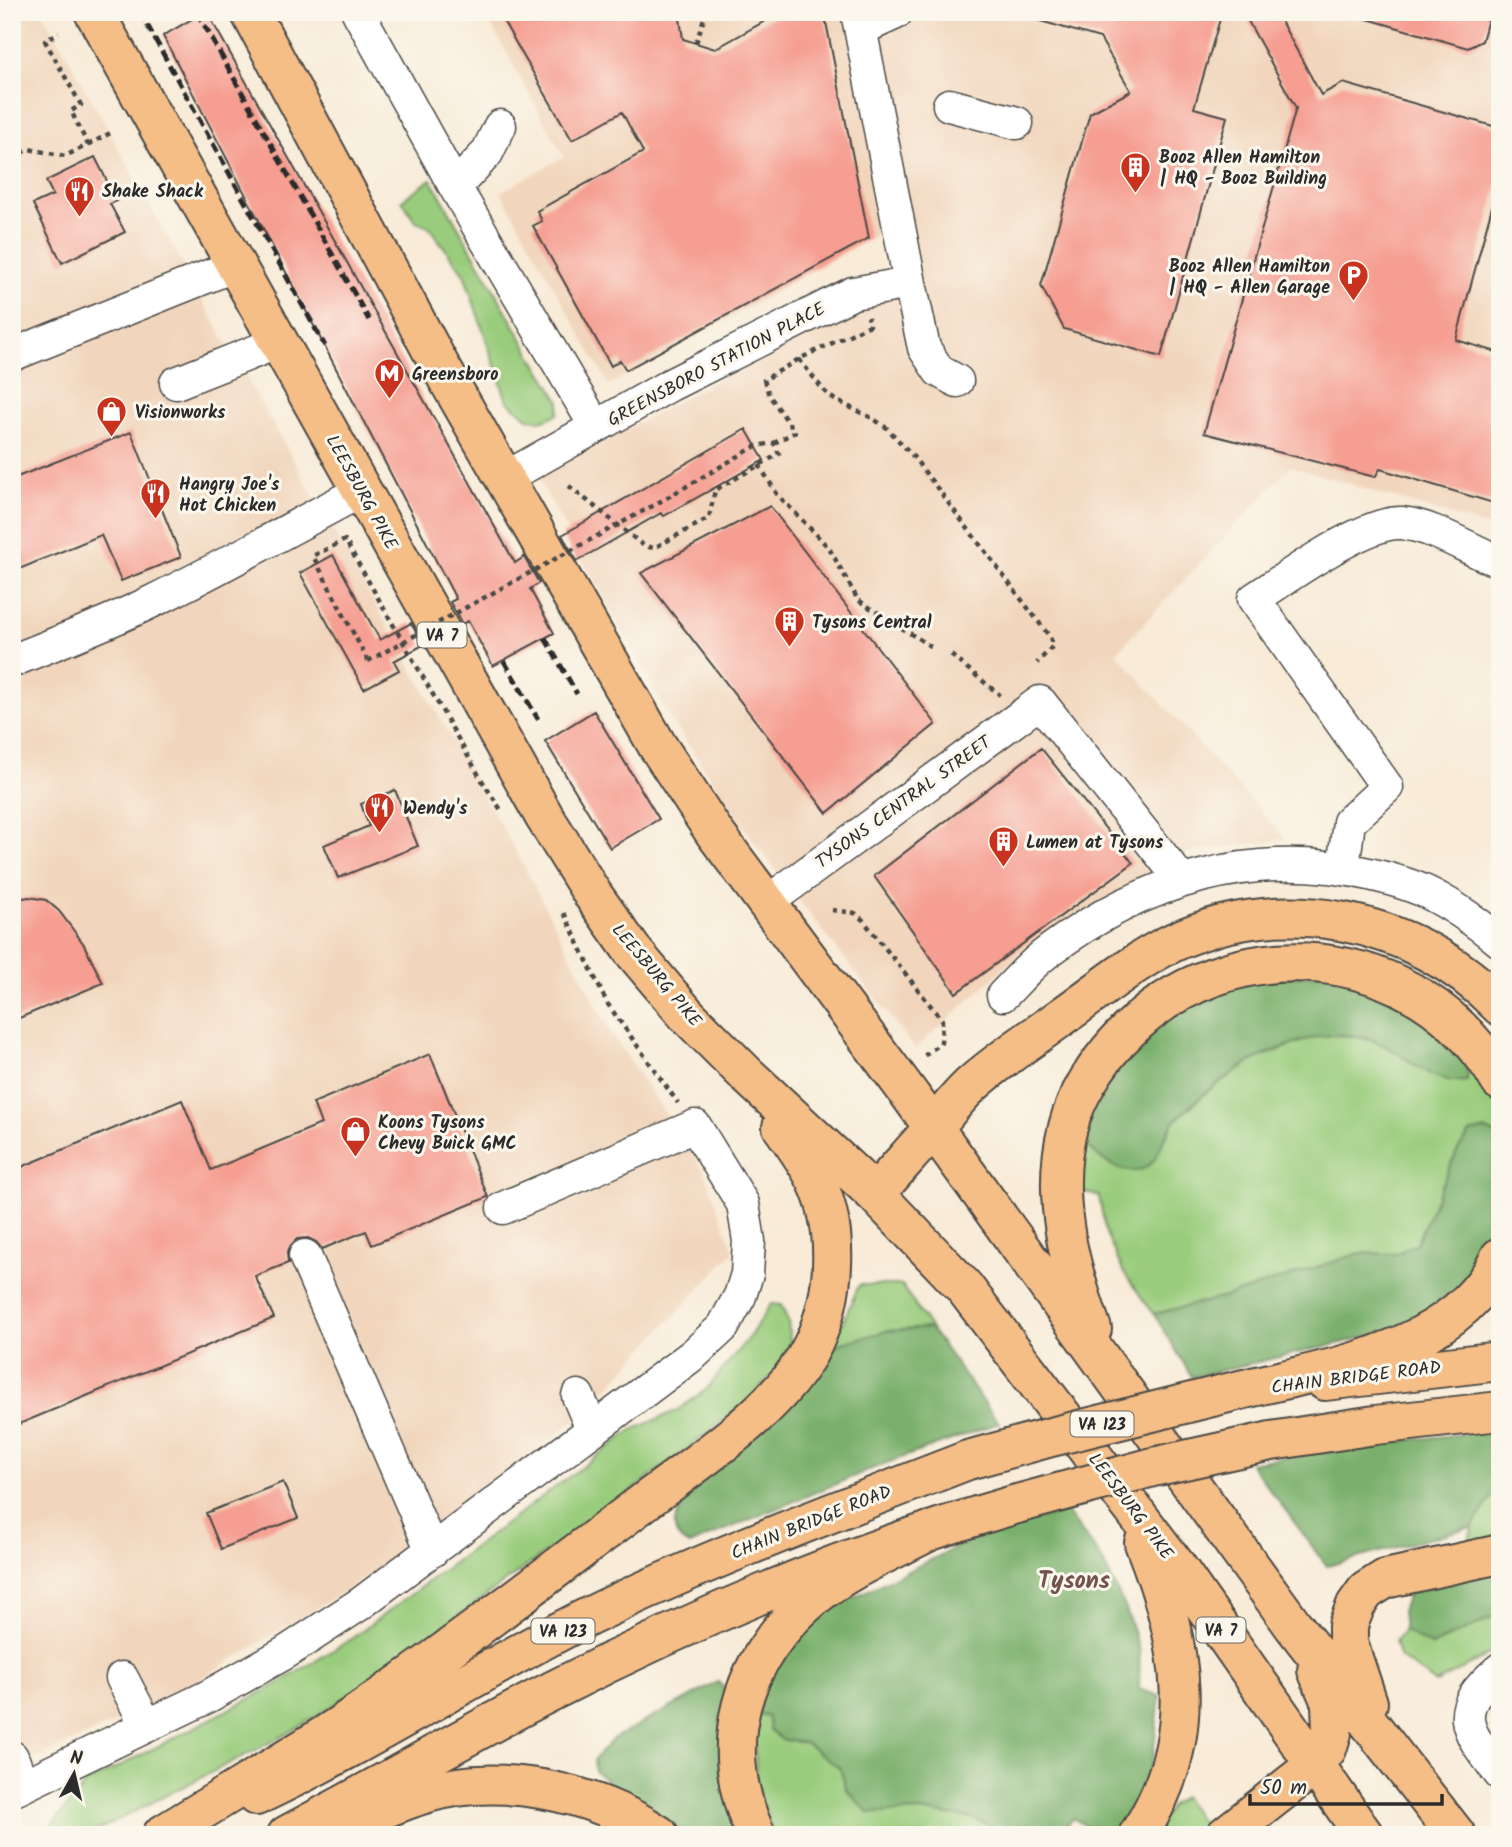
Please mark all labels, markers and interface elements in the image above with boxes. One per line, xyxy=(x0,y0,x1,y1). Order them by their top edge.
place label: Booz Allen Hamilton | HQ - Booz Building xyxy=(1159,144,1327,194)
building icon: Booz Allen Hamilton | HQ - Booz Building xyxy=(1119,150,1153,194)
restaurant icon: Shake Shack xyxy=(62,174,96,218)
place label: Shake Shack xyxy=(102,178,204,207)
place label: Booz Allen Hamilton | HQ - Allen Garage xyxy=(1168,253,1330,303)
parking icon: Booz Allen Hamilton | HQ - Allen Garage xyxy=(1336,259,1370,303)
street label: GREENSBORO STATION PLACE xyxy=(603,295,831,435)
metro station icon: Greensboro xyxy=(372,357,406,401)
place label: Greensboro xyxy=(412,361,498,390)
shop icon: Visionworks xyxy=(95,395,129,439)
place label: Visionworks xyxy=(135,399,226,428)
street label: LEESBURG PIKE xyxy=(317,430,405,556)
place label: Hangry Joe's Hot Chicken xyxy=(179,471,280,521)
restaurant icon: Hangry Joe's Hot Chicken xyxy=(139,477,173,521)
building icon: Tysons Central xyxy=(772,605,806,649)
place label: Tysons Central xyxy=(812,609,932,638)
road number: VA 7 xyxy=(418,622,466,648)
street label: TYSONS CENTRAL STREET xyxy=(810,729,999,877)
restaurant icon: Wendy's xyxy=(363,791,397,835)
place label: Wendy's xyxy=(403,795,468,824)
building icon: Lumen at Tysons xyxy=(986,825,1020,869)
place label: Lumen at Tysons xyxy=(1026,829,1164,858)
street label: LEESBURG PIKE xyxy=(604,918,708,1035)
place label: Koons Tysons Chevy Buick GMC xyxy=(378,1109,517,1159)
shop icon: Koons Tysons Chevy Buick GMC xyxy=(338,1115,372,1159)
street label: CHAIN BRIDGE ROAD xyxy=(1270,1354,1443,1403)
road number: VA 123 xyxy=(1070,1412,1134,1436)
street label: LEESBURG PIKE xyxy=(1080,1447,1180,1567)
street label: CHAIN BRIDGE ROAD xyxy=(727,1478,897,1569)
district label: Tysons xyxy=(1038,1562,1110,1601)
road number: VA 123 xyxy=(532,1618,594,1644)
road number: VA 7 xyxy=(1196,1618,1246,1642)
north arrow xyxy=(38,1738,108,1808)
text: N xyxy=(68,1743,84,1775)
scale bar xyxy=(1250,1763,1442,1807)
text: 50 m xyxy=(1260,1772,1307,1805)

